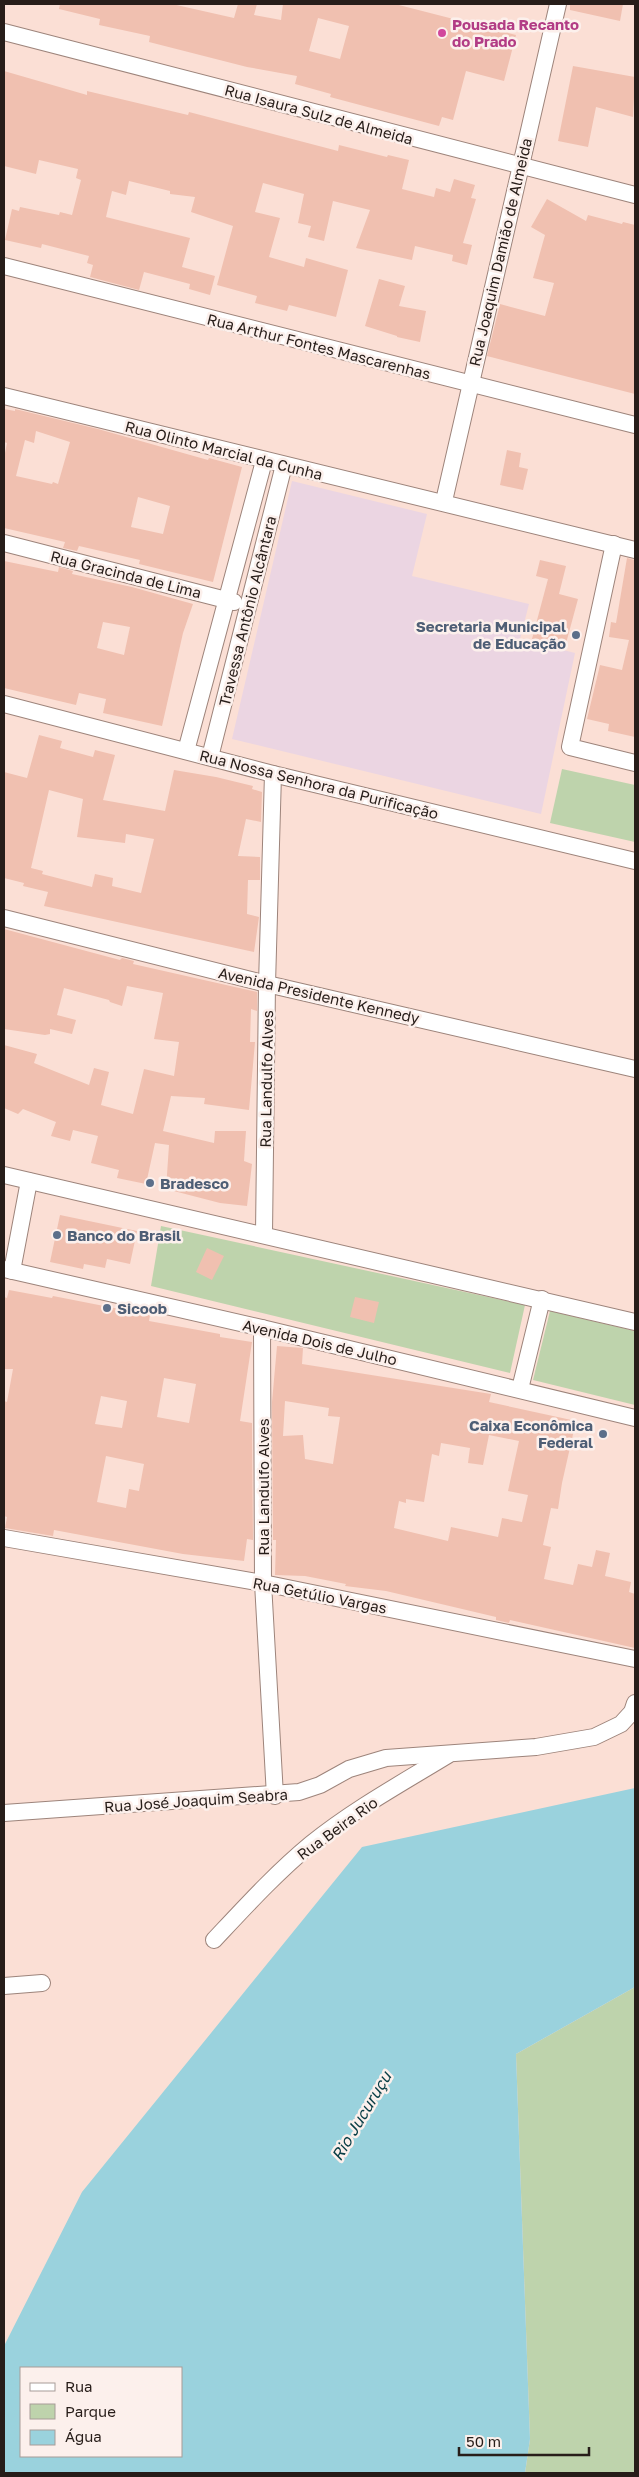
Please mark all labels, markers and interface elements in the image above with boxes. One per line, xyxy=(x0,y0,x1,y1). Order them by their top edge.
place label: Pousada Recanto do Prado xyxy=(452,15,579,50)
marker: Pousada Recanto do Prado xyxy=(436,27,448,39)
street label: Rua Isaura Sulz de Almeida xyxy=(223,80,415,148)
street label: Rua Joaquim Damião de Almeida xyxy=(465,136,535,368)
street label: Rua Arthur Fontes Mascarenhas xyxy=(205,309,433,383)
street label: Rua Olinto Marcial da Cunha xyxy=(123,417,325,483)
street label: Travessa Antônio Alcântara xyxy=(215,514,279,708)
street label: Rua Gracinda de Lima xyxy=(49,547,203,601)
place label: Secretaria Municipal de Educação xyxy=(416,617,566,652)
marker: Secretaria Municipal de Educação xyxy=(570,629,582,641)
street label: Rua Nossa Senhora da Purificação xyxy=(198,746,440,822)
street label: Avenida Presidente Kennedy xyxy=(217,963,422,1027)
street label: Rua Landulfo Alves xyxy=(256,1010,276,1148)
place label: Bradesco xyxy=(160,1174,229,1192)
marker: Bradesco xyxy=(144,1177,156,1189)
place label: Banco do Brasil xyxy=(67,1226,181,1244)
marker: Banco do Brasil xyxy=(51,1229,63,1241)
place label: Sicoob xyxy=(117,1299,167,1317)
marker: Sicoob xyxy=(101,1302,113,1314)
street label: Avenida Dois de Julho xyxy=(241,1315,399,1369)
place label: Caixa Econômica Federal xyxy=(469,1416,593,1451)
street label: Rua Landulfo Alves xyxy=(254,1418,272,1556)
marker: Caixa Econômica Federal xyxy=(597,1428,609,1440)
street label: Rua Getúlio Vargas xyxy=(251,1573,389,1617)
street label: Rua José Joaquim Seabra xyxy=(103,1785,289,1815)
street label: Rua Beira Rio xyxy=(293,1793,381,1863)
water label: Rio Jucuruçu xyxy=(327,2067,396,2164)
legend xyxy=(20,2367,182,2457)
text: Rua xyxy=(65,2377,92,2395)
text: Parque xyxy=(65,2402,116,2420)
scale bar xyxy=(459,2424,589,2456)
text: Água xyxy=(65,2427,102,2445)
text: 50 m xyxy=(466,2432,501,2450)

